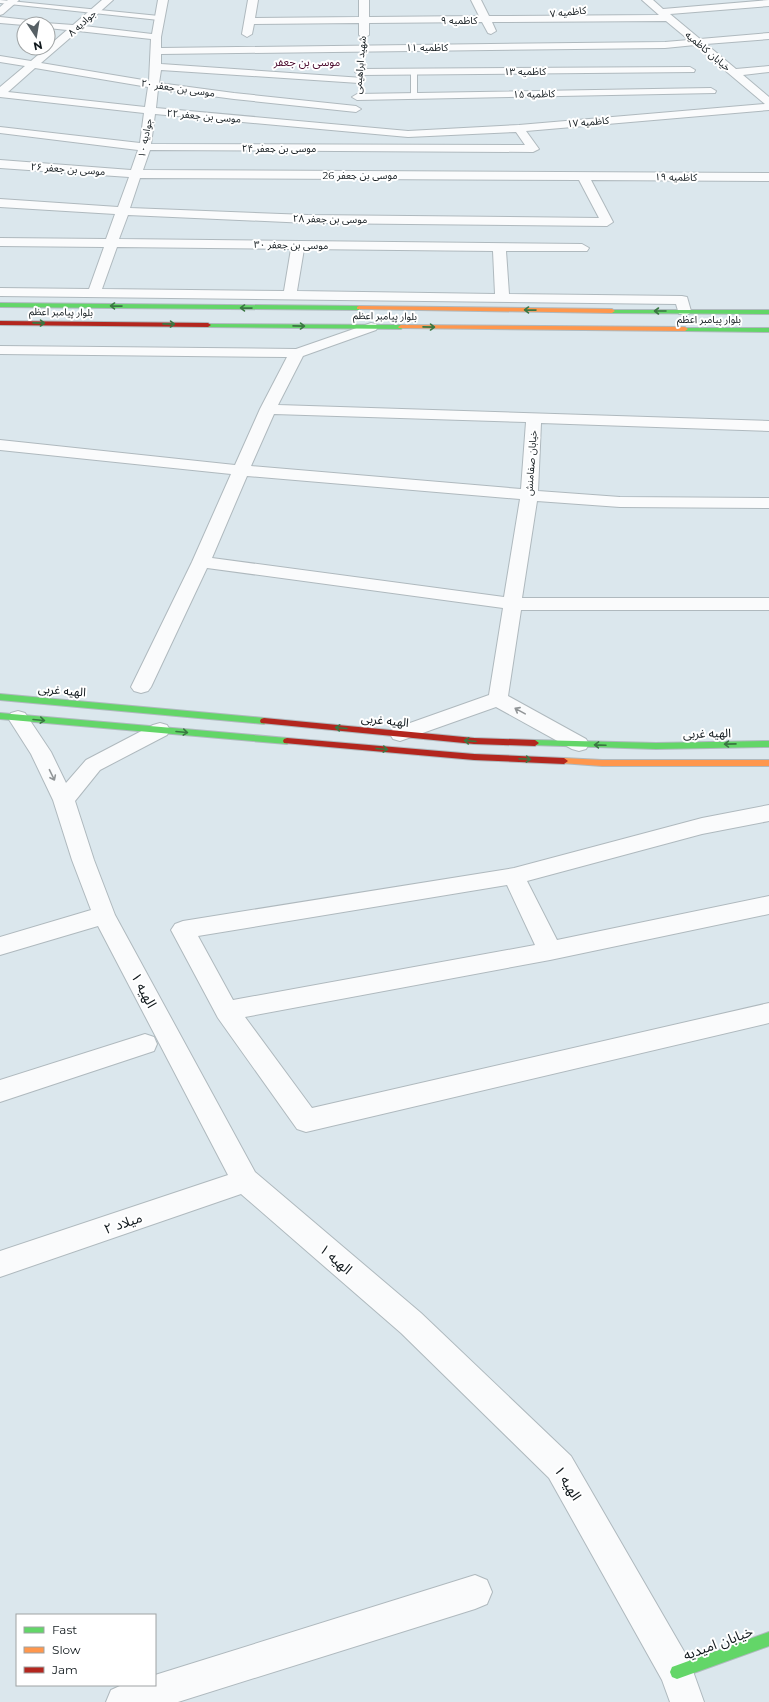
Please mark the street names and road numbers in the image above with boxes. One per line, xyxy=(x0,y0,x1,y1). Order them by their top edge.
street label: کاظمیه ۷ xyxy=(549,4,588,20)
street label: جوادیه ۸ xyxy=(65,7,99,39)
street label: کاظمیه ۹ xyxy=(441,14,478,27)
street label: خیابان کاظمیه xyxy=(682,28,734,74)
street label: شهید ابراهیمی xyxy=(351,35,369,95)
street label: کاظمیه ۱۱ xyxy=(406,41,449,54)
street label: کاظمیه ۱۳ xyxy=(504,65,547,78)
street label: موسی بن جعفر ۲۰ xyxy=(140,76,216,100)
street label: کاظمیه ۱۵ xyxy=(513,87,556,101)
street label: موسی بن جعفر ۲۲ xyxy=(166,106,242,126)
street label: کاظمیه ۱۷ xyxy=(566,114,610,130)
street label: جوادیه ۱۰ xyxy=(135,117,155,159)
street label: موسی بن جعفر ۲۴ xyxy=(242,142,316,155)
street label: موسی بن جعفر ۲۶ xyxy=(30,160,106,178)
street label: موسی بن جعفر 26 xyxy=(323,169,397,182)
street label: کاظمیه ۱۹ xyxy=(655,170,698,184)
street label: موسی بن جعفر ۲۸ xyxy=(293,212,367,226)
street label: موسی بن جعفر ۳۰ xyxy=(254,238,328,252)
street label: بلوار پیامبر اعظم xyxy=(29,305,93,320)
street label: بلوار پیامبر اعظم xyxy=(353,309,417,324)
street label: بلوار پیامبر اعظم xyxy=(677,313,741,327)
street label: خیابان صفامنش xyxy=(522,430,540,496)
street label: الهیه غربی xyxy=(37,680,87,700)
street label: الهیه غربی xyxy=(360,710,410,730)
street label: الهیه غربی xyxy=(683,725,731,741)
street label: الهیه ۱ xyxy=(127,969,161,1011)
street label: میلاد ۲ xyxy=(101,1208,145,1238)
street label: الهیه ۱ xyxy=(316,1240,356,1278)
street label: الهیه ۱ xyxy=(550,1462,586,1504)
street label: خیابان امیدیه xyxy=(681,1622,755,1664)

